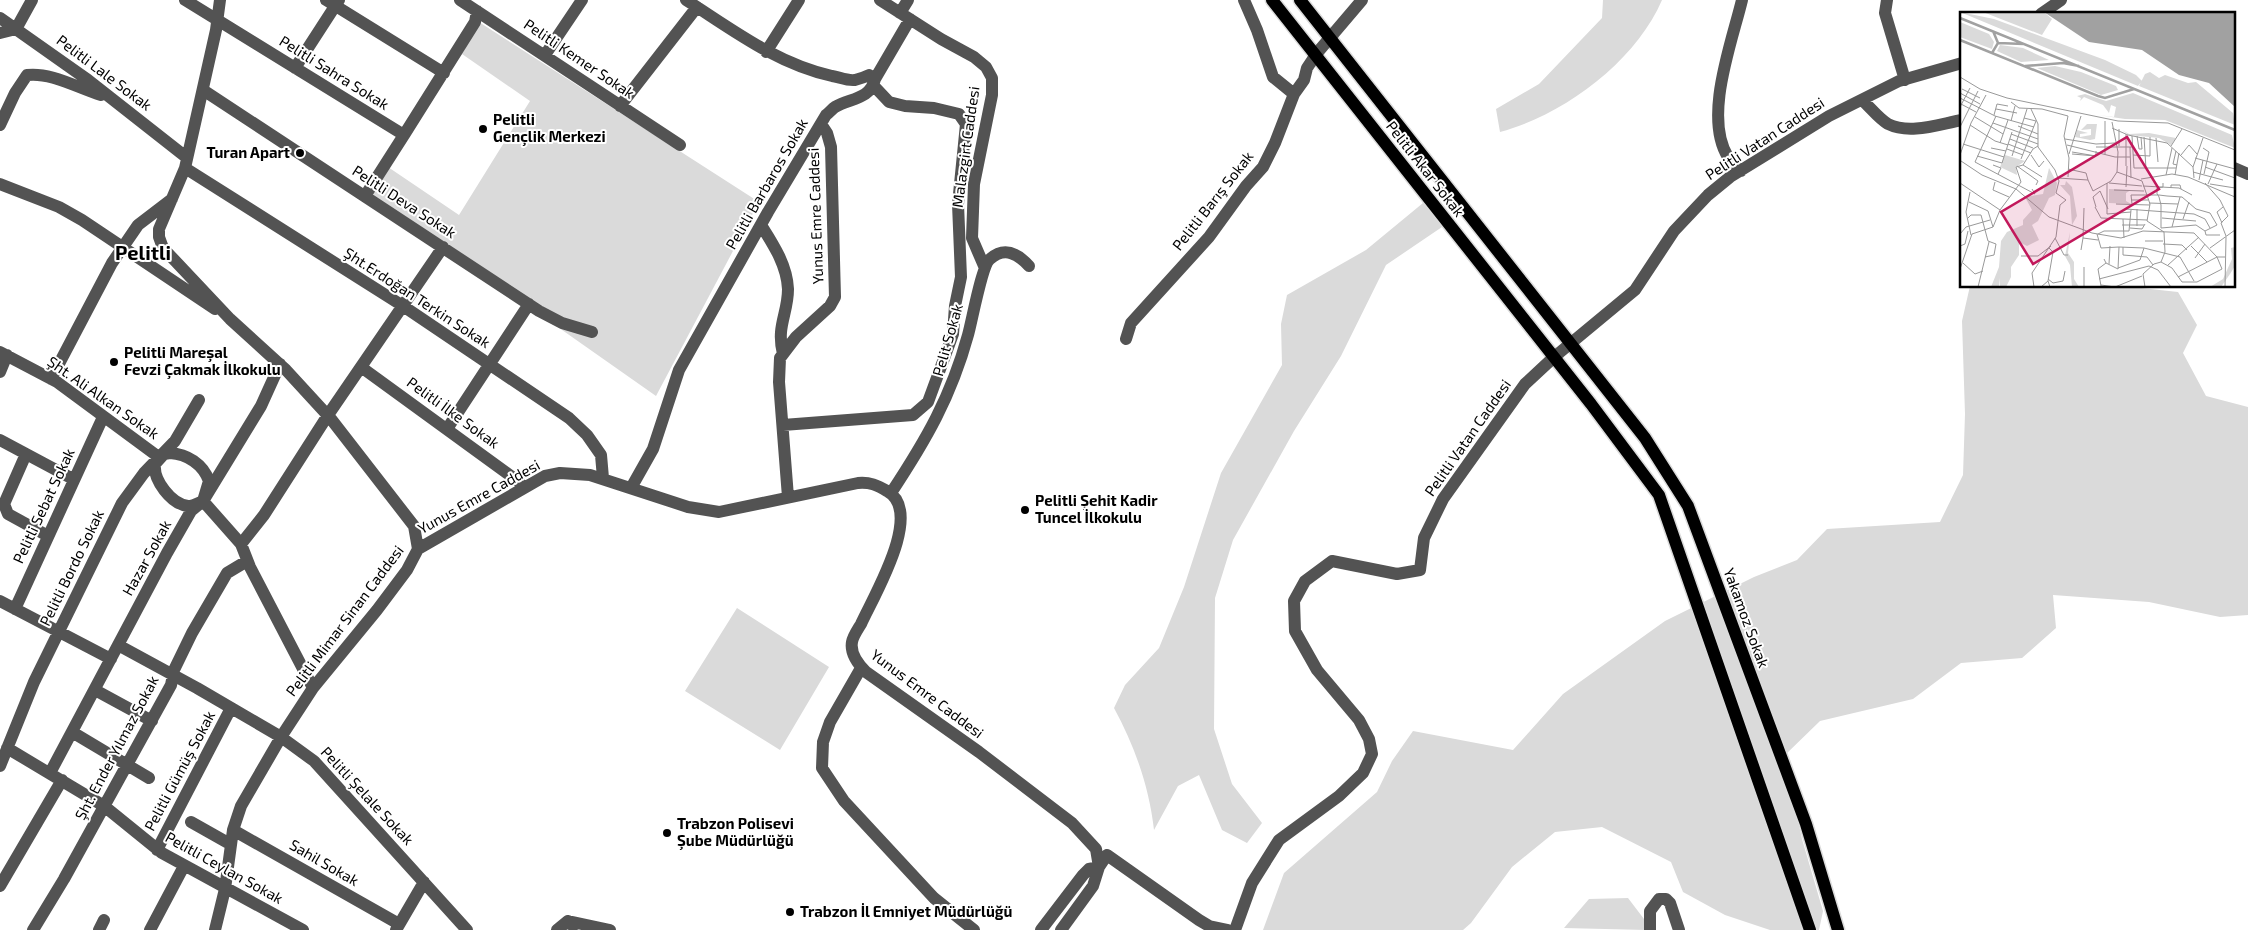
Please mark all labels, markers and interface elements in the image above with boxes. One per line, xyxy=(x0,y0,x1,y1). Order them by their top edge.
inset map xyxy=(1960,12,2236,288)
street label: Pelitli Kemer Sokak xyxy=(521,14,639,102)
street label: Pelitli Lale Sokak xyxy=(53,31,156,114)
street label: Pelitli Sahra Sokak xyxy=(276,31,393,113)
street label: Malazgirt Caddesi xyxy=(948,85,982,209)
street label: Pelitli Vatan Caddesi xyxy=(1702,93,1827,183)
place label: Pelitli Gençlik Merkezi xyxy=(493,110,606,147)
street label: Pelitli Barbaros Sokak xyxy=(721,114,811,252)
street label: Pelitli Akar Sokak xyxy=(1383,117,1469,220)
marker: Pelitli Gençlik Merkezi xyxy=(477,123,489,135)
place label: Turan Apart xyxy=(207,143,290,161)
marker: Turan Apart xyxy=(294,147,306,159)
street label: Yunus Emre Caddesi xyxy=(804,147,826,285)
street label: Pelitli Barış Sokak xyxy=(1168,147,1258,254)
street label: Pelitli Deva Sokak xyxy=(349,161,460,242)
district label: Pelitli xyxy=(115,240,171,264)
street label: Şht.Erdoğan Terkin Sokak xyxy=(340,243,494,352)
street label: Pelit Sokak xyxy=(928,301,966,378)
place label: Pelitli Mareşal Fevzi Çakmak İlkokulu xyxy=(124,343,281,380)
street label: Şht. Ali Alkan Sokak xyxy=(44,352,163,443)
marker: Pelitli Mareşal Fevzi Çakmak İlkokulu xyxy=(108,356,120,368)
street label: Pelitli İlke Sokak xyxy=(404,373,504,452)
street label: Pelitli Vatan Caddesi xyxy=(1420,376,1514,499)
street label: Pelitli Sebat Sokak xyxy=(9,445,78,566)
street label: Yunus Emre Caddesi xyxy=(414,455,543,537)
place label: Pelitli Şehit Kadir Tuncel İlkokulu xyxy=(1035,491,1158,526)
marker: Pelitli Şehit Kadir Tuncel İlkokulu xyxy=(1019,504,1031,516)
street label: Pelitli Bordo Sokak xyxy=(35,506,107,628)
street label: Hazar Sokak xyxy=(118,516,174,598)
street label: Pelitli Mimar Sinan Caddesi xyxy=(282,541,407,699)
street label: Yakamoz Sokak xyxy=(1721,565,1773,670)
street label: Yunus Emre Caddesi xyxy=(868,645,988,742)
street label: Şht. Ender Yılmaz Sokak xyxy=(70,672,163,823)
street label: Pelitli Gümüş Sokak xyxy=(140,707,219,834)
street label: Pelitli Şelale Sokak xyxy=(317,742,418,849)
place label: Trabzon Polisevi Şube Müdürlüğü xyxy=(677,814,794,851)
street label: Pelitli Ceylan Sokak xyxy=(162,827,287,907)
marker: Trabzon Polisevi Şube Müdürlüğü xyxy=(661,827,673,839)
street label: Sahil Sokak xyxy=(287,835,363,889)
place label: Trabzon İl Emniyet Müdürlüğü xyxy=(800,902,1012,921)
marker: Trabzon İl Emniyet Müdürlüğü xyxy=(784,906,796,918)

